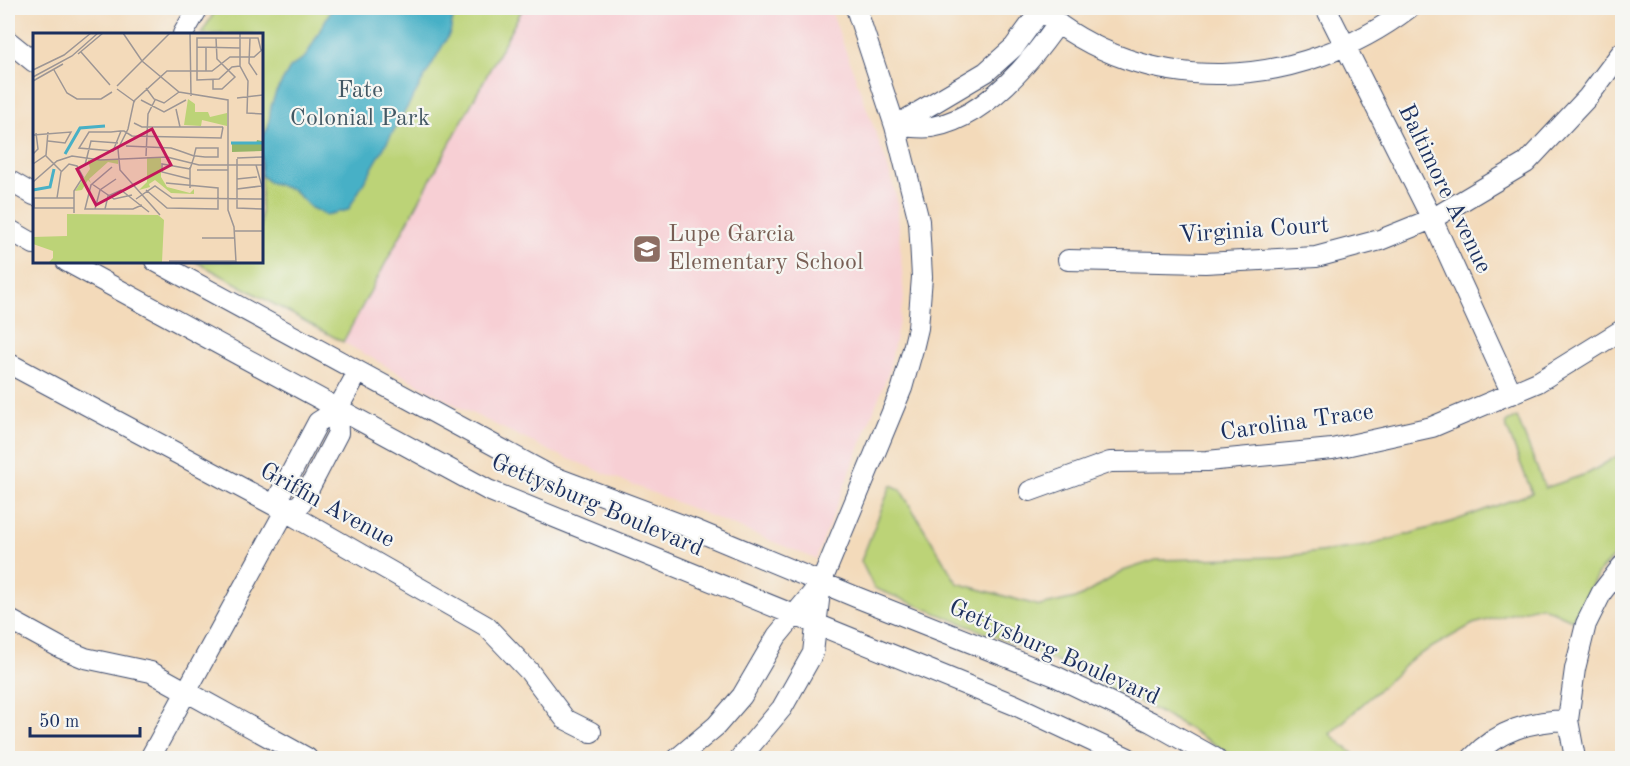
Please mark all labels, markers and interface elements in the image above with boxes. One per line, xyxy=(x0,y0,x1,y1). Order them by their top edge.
inset map xyxy=(33,33,262,262)
park label: Fate Colonial Park xyxy=(290,79,430,131)
street label: Baltimore Avenue xyxy=(1393,101,1495,277)
street label: Virginia Court xyxy=(1178,214,1330,248)
place label: Lupe Garcia Elementary School xyxy=(668,223,863,275)
school or university icon: Lupe Garcia Elementary School xyxy=(631,233,663,265)
street label: Carolina Trace xyxy=(1219,400,1375,446)
street label: Gettysburg Boulevard xyxy=(487,450,707,562)
street label: Griffin Avenue xyxy=(256,459,398,553)
street label: Gettysburg Boulevard xyxy=(945,596,1163,710)
scale bar xyxy=(30,700,140,738)
text: 50 m xyxy=(39,713,79,731)

